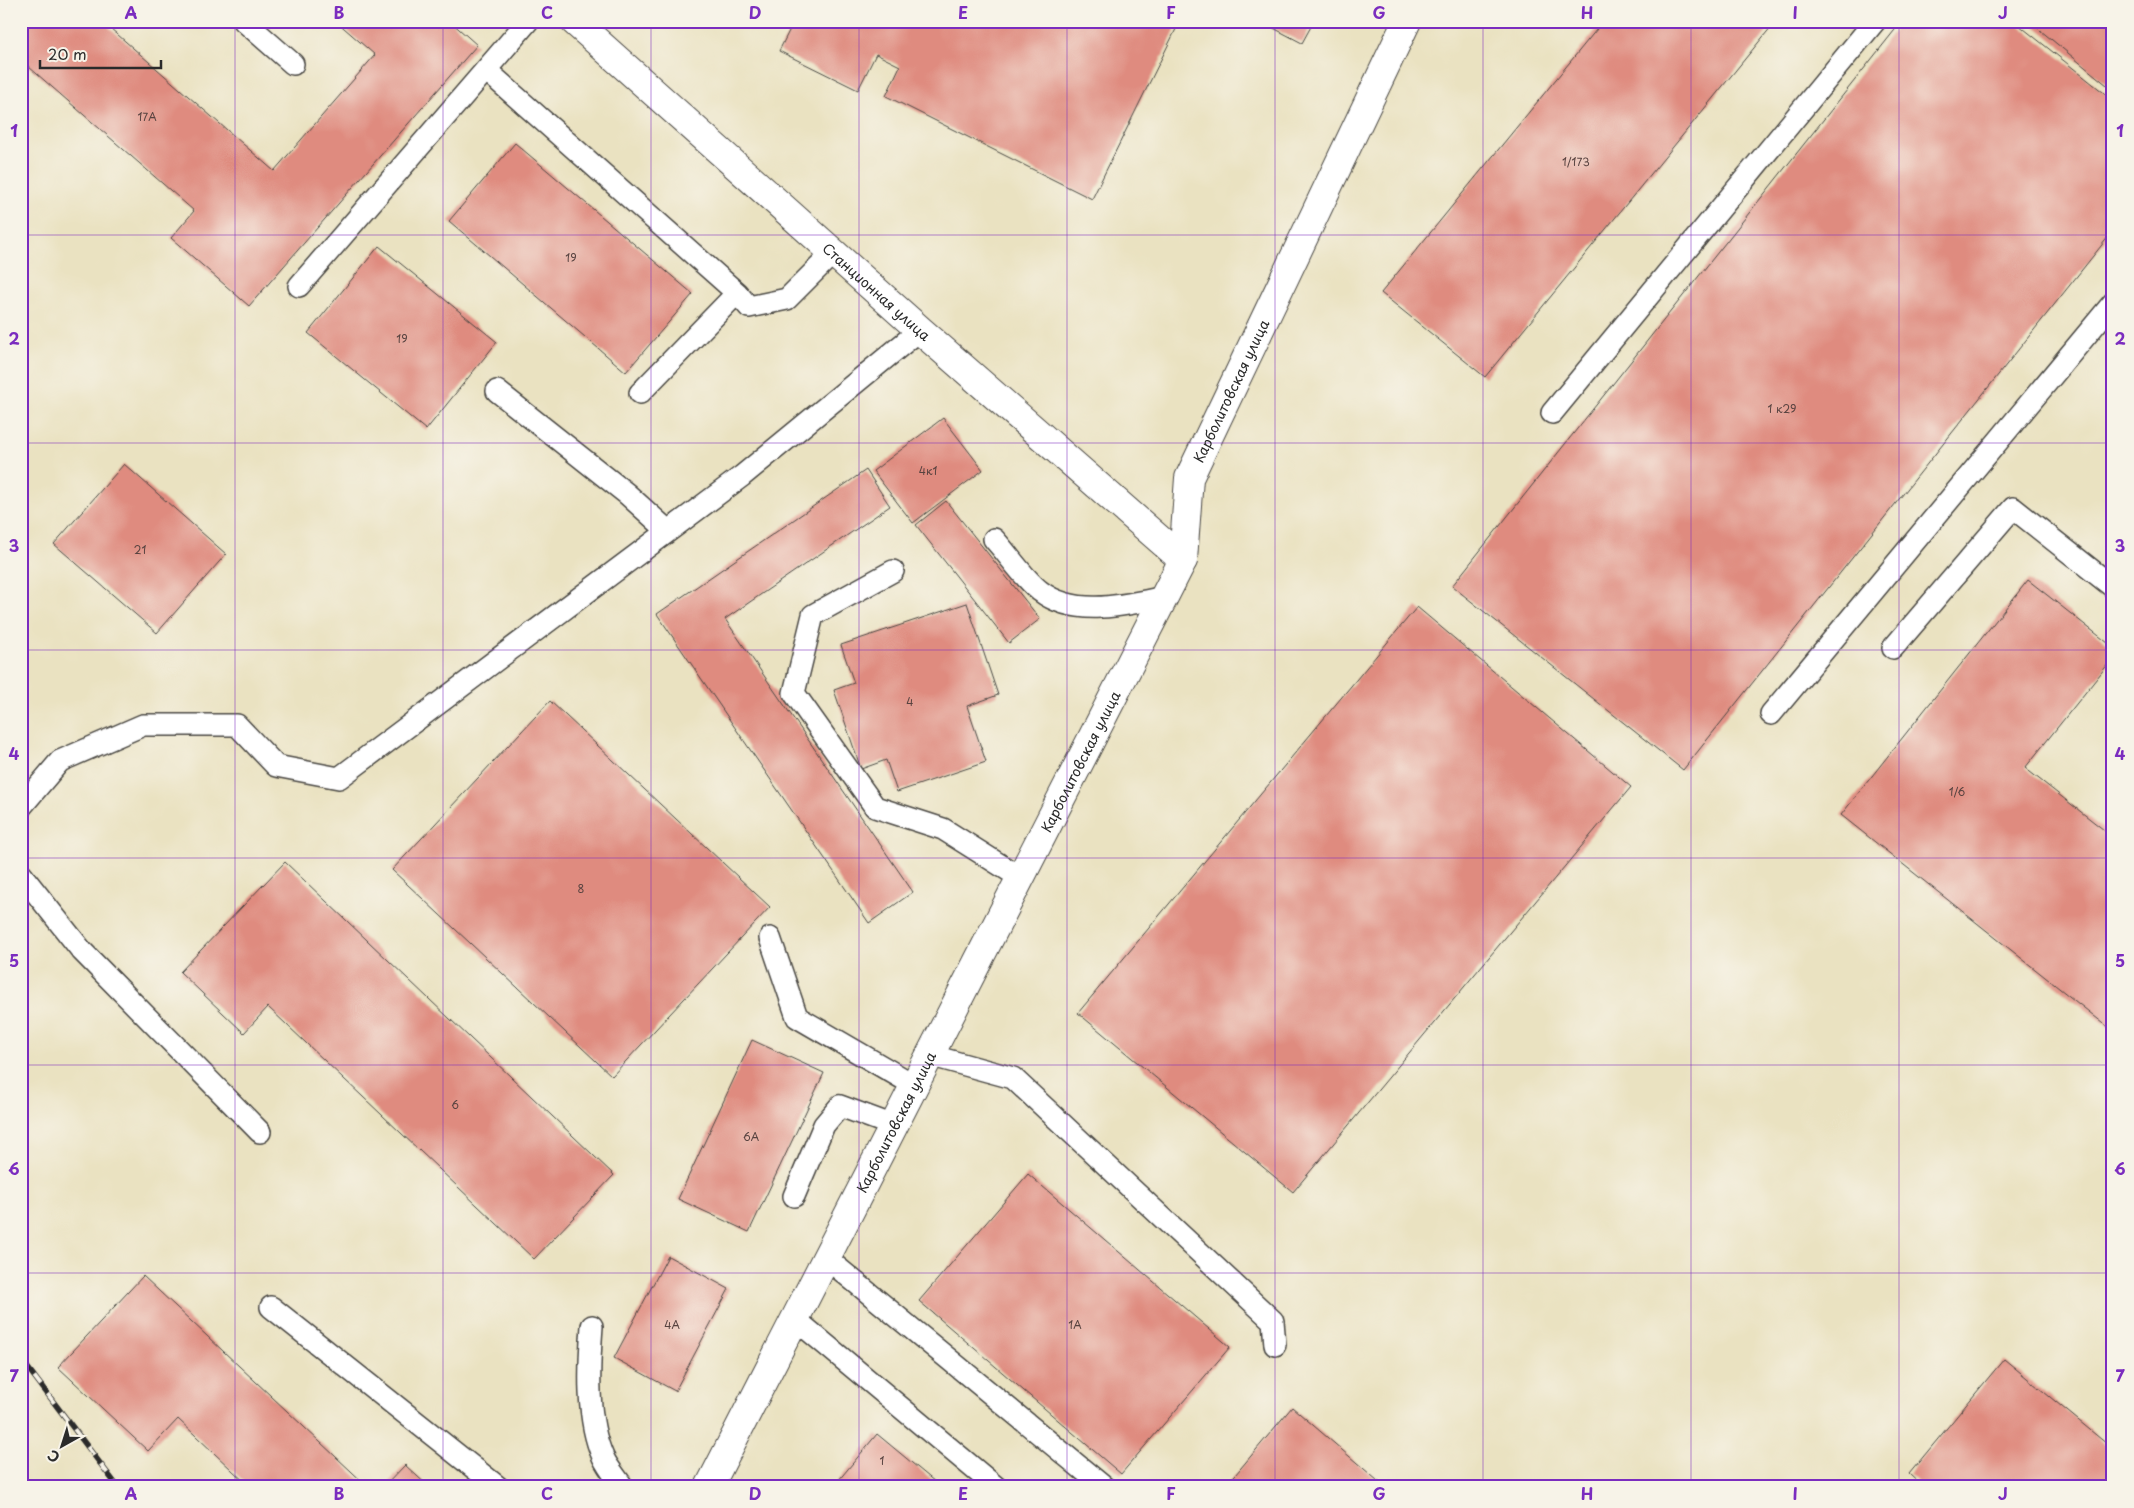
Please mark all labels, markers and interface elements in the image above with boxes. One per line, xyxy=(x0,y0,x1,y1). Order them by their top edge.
text: A xyxy=(125,0,138,24)
text: B xyxy=(334,0,345,24)
text: C xyxy=(541,0,553,24)
text: D xyxy=(749,0,761,24)
text: E xyxy=(958,0,968,24)
text: F xyxy=(1166,0,1176,24)
text: G xyxy=(1372,0,1386,24)
text: H xyxy=(1581,0,1593,24)
text: I xyxy=(1792,0,1798,24)
text: J xyxy=(1998,0,2008,24)
scale bar xyxy=(40,38,161,70)
text: 20 m xyxy=(48,42,87,65)
house number: 17А xyxy=(137,108,157,125)
text: 1 xyxy=(10,118,18,142)
text: 1 xyxy=(2116,118,2124,142)
house number: 1/173 xyxy=(1562,153,1590,170)
street label: Станционная улица xyxy=(818,238,936,345)
house number: 19 xyxy=(565,249,577,266)
street label: Карболитовская улица xyxy=(1187,315,1274,466)
text: 2 xyxy=(8,326,20,350)
text: 2 xyxy=(2114,326,2126,350)
house number: 19 xyxy=(396,330,408,347)
house number: 1 к29 xyxy=(1767,400,1797,417)
house number: 4к1 xyxy=(919,462,937,479)
text: 3 xyxy=(9,533,19,557)
text: 3 xyxy=(2115,533,2125,557)
house number: 21 xyxy=(134,541,146,558)
street label: Карболитовская улица xyxy=(1035,687,1125,836)
house number: 4 xyxy=(906,693,914,710)
text: 4 xyxy=(9,741,20,765)
text: 4 xyxy=(2115,741,2126,765)
house number: 1/6 xyxy=(1949,783,1966,800)
house number: 8 xyxy=(578,880,585,897)
text: 5 xyxy=(9,948,19,972)
text: 5 xyxy=(2115,948,2125,972)
street label: Карболитовская улица xyxy=(851,1047,941,1196)
house number: 6 xyxy=(451,1096,459,1113)
house number: 6А xyxy=(743,1128,760,1145)
text: 6 xyxy=(8,1156,20,1180)
text: 6 xyxy=(2114,1156,2126,1180)
house number: 4А xyxy=(664,1316,680,1333)
house number: 1А xyxy=(1068,1316,1082,1333)
text: 7 xyxy=(9,1363,19,1387)
text: 7 xyxy=(2115,1363,2125,1387)
north arrow xyxy=(38,1420,88,1470)
text: С xyxy=(43,1445,64,1468)
house number: 1 xyxy=(880,1452,885,1469)
text: A xyxy=(125,1481,138,1505)
text: B xyxy=(334,1481,345,1505)
text: C xyxy=(541,1481,553,1505)
text: D xyxy=(749,1481,761,1505)
text: E xyxy=(958,1481,968,1505)
text: F xyxy=(1166,1481,1176,1505)
text: G xyxy=(1372,1481,1386,1505)
text: H xyxy=(1581,1481,1593,1505)
text: I xyxy=(1792,1481,1798,1505)
text: J xyxy=(1998,1481,2008,1505)

